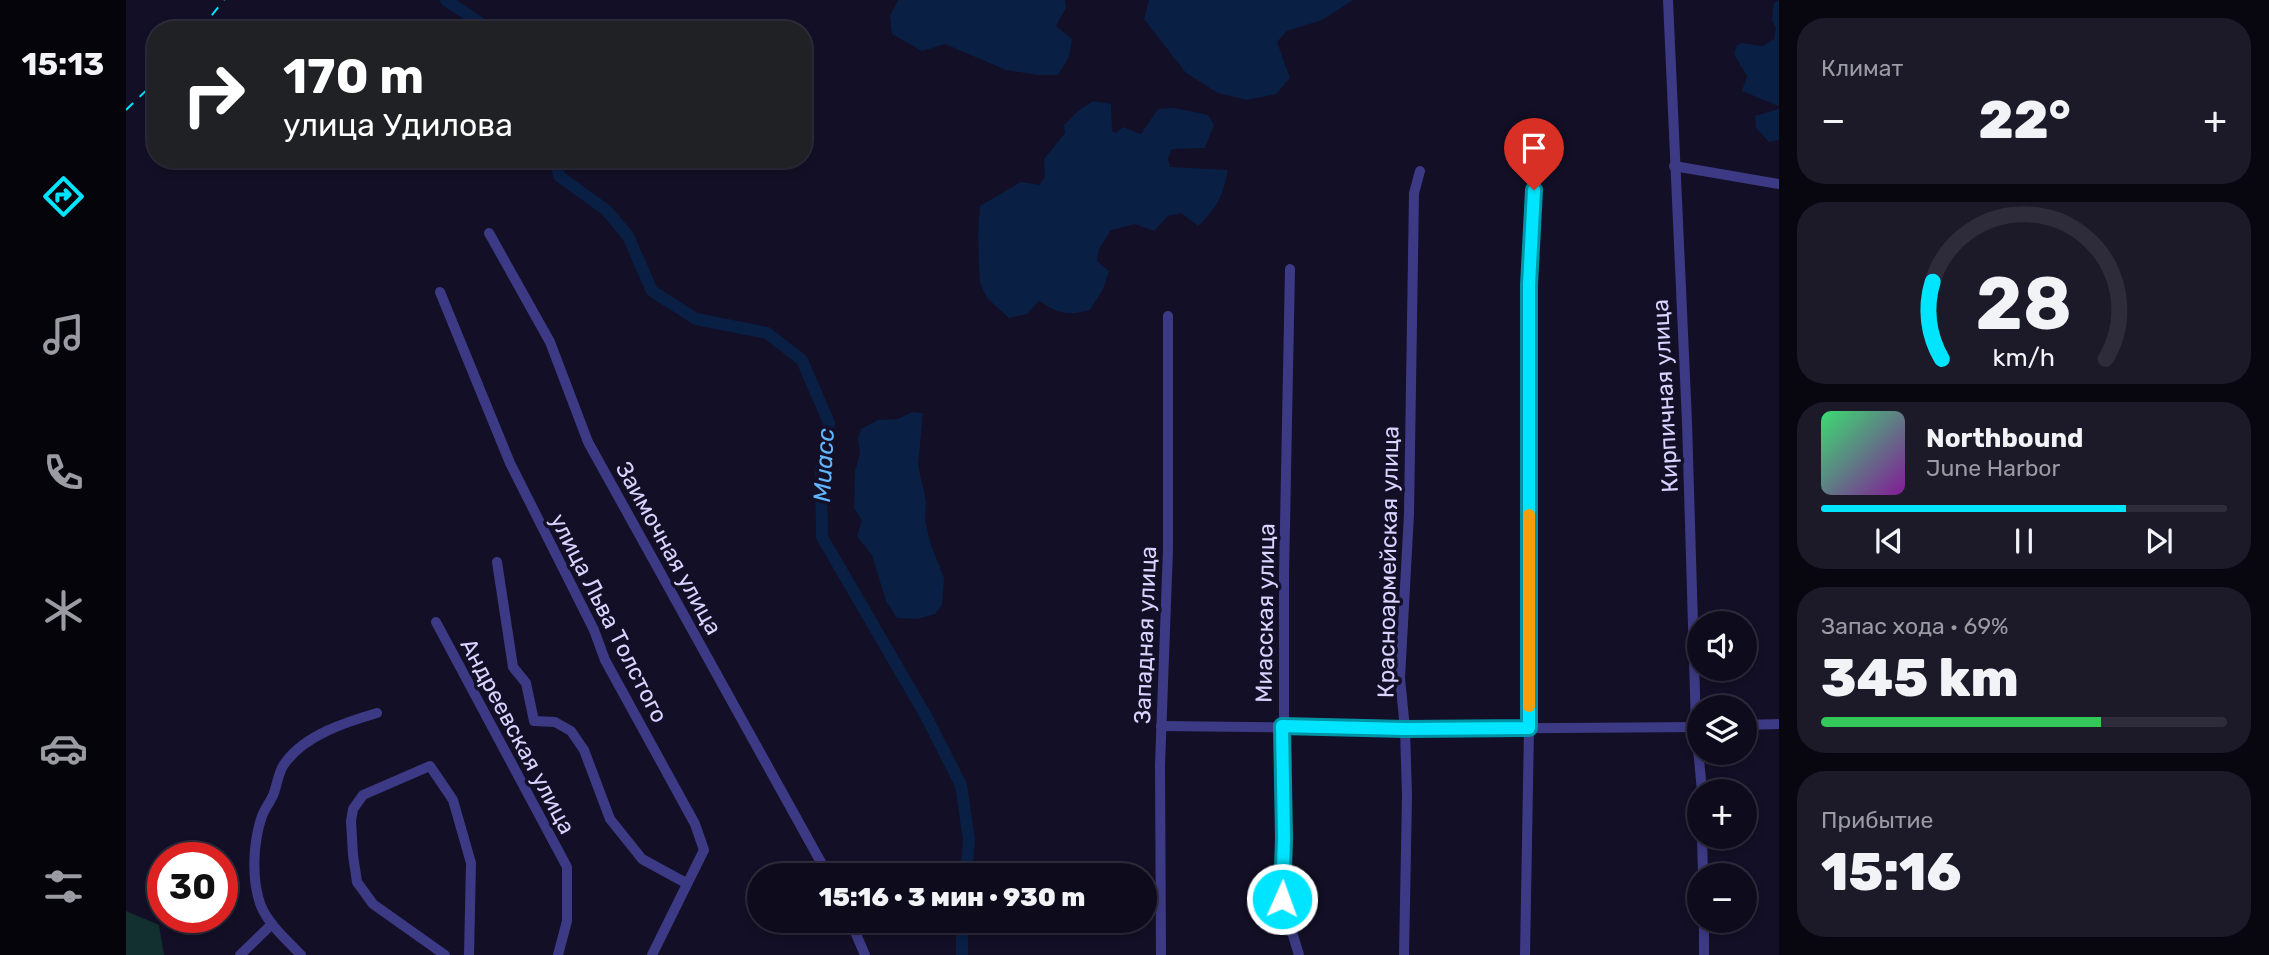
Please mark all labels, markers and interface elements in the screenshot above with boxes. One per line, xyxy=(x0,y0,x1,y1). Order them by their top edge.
text: 15:13 xyxy=(22,45,104,83)
text: 170 m xyxy=(283,47,424,105)
icon: right xyxy=(168,49,259,140)
text: Климат xyxy=(1821,54,1903,82)
text: 22° xyxy=(1978,89,2071,151)
text: − xyxy=(1821,97,1846,143)
text: + xyxy=(2203,97,2227,143)
text: улица Удилова xyxy=(283,106,513,144)
pin xyxy=(1504,118,1564,190)
icon: arrive xyxy=(1515,129,1553,167)
icon: directions xyxy=(39,172,88,221)
text: 28 xyxy=(1976,262,2072,348)
street label: Кирпичная улица xyxy=(1646,299,1684,493)
icon: music xyxy=(39,310,88,359)
text: km/h xyxy=(1993,343,2055,372)
text: Northbound xyxy=(1926,423,2084,454)
street label: Красноармейская улица xyxy=(1372,426,1404,698)
water label: Миасс xyxy=(808,427,840,503)
icon: phone xyxy=(39,448,88,497)
text: June Harbor xyxy=(1926,454,2060,482)
street label: Заимочная улица xyxy=(610,457,728,639)
street label: улица Льва Толстого xyxy=(544,509,674,727)
icon: previous xyxy=(1870,522,1908,560)
icon: pause xyxy=(2005,522,2043,560)
icon: next xyxy=(2140,522,2178,560)
street label: Миасская улица xyxy=(1249,523,1281,703)
street label: Западная улица xyxy=(1128,546,1162,724)
icon: climate xyxy=(39,586,88,635)
map controls xyxy=(1687,611,1757,933)
button: sound xyxy=(1687,611,1757,681)
text: Запас хода · 69% xyxy=(1821,612,2009,640)
street label: Андреевская улица xyxy=(455,633,581,839)
text: 345 km xyxy=(1821,647,2019,709)
button: layers xyxy=(1687,695,1757,765)
icon: car xyxy=(39,724,88,773)
button: + xyxy=(1687,779,1757,849)
text: Прибытие xyxy=(1821,806,1933,834)
text: 15:16 xyxy=(1821,841,1961,903)
speed limit sign: 30 xyxy=(147,842,238,933)
icon: filters xyxy=(39,862,88,911)
position arrow xyxy=(1245,862,1319,936)
button: − xyxy=(1687,863,1757,933)
text: 15:16 · 3 мин · 930 m xyxy=(819,882,1085,913)

